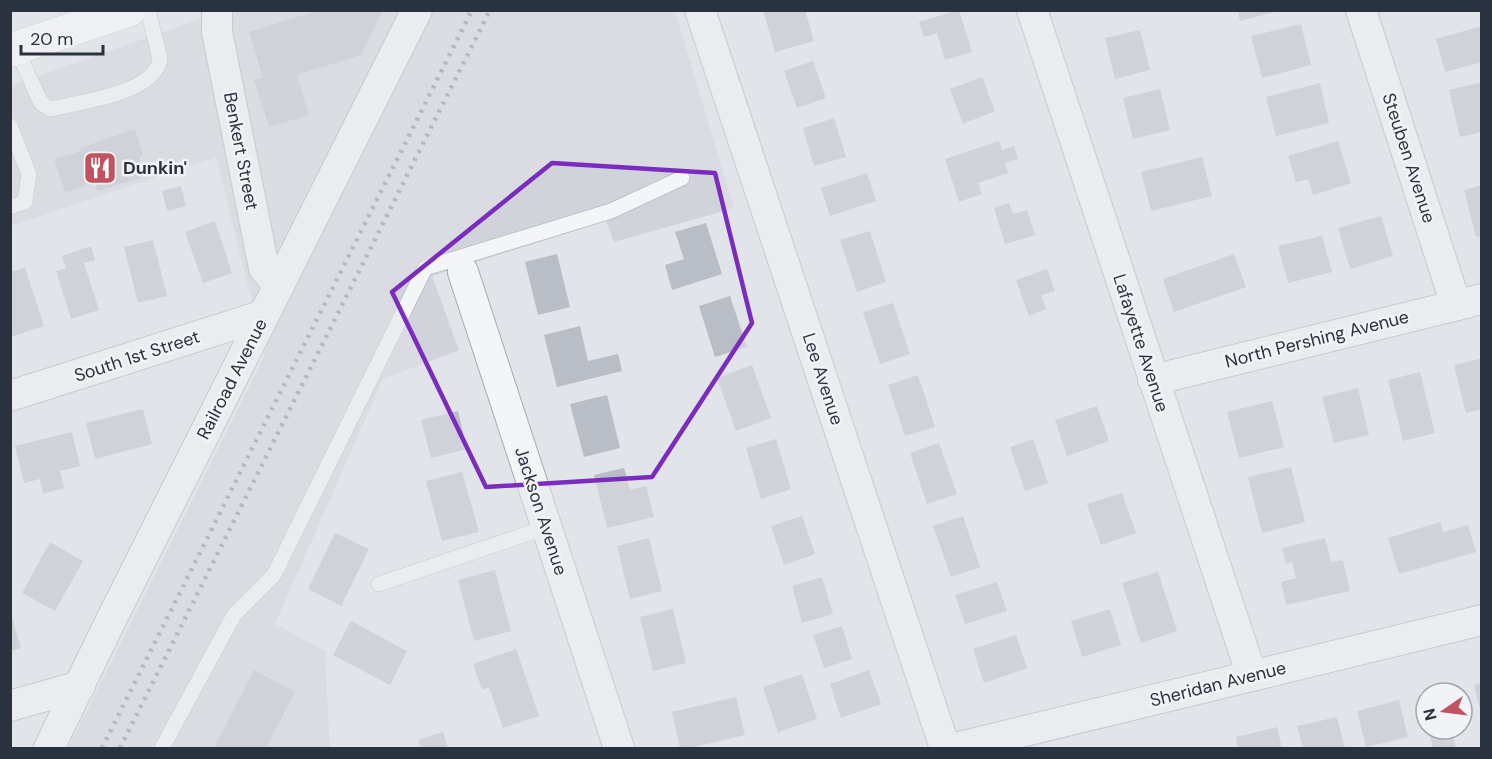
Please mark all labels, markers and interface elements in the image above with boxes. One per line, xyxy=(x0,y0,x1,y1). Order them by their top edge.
scale bar xyxy=(21,18,104,56)
text: 20 m xyxy=(30,27,73,51)
street label: Benkert Street xyxy=(218,90,264,212)
street label: Steuben Avenue xyxy=(1377,90,1441,226)
restaurant icon: Dunkin' xyxy=(82,150,118,186)
place label: Dunkin' xyxy=(123,156,187,180)
street label: Lafayette Avenue xyxy=(1107,271,1175,415)
street label: North Pershing Avenue xyxy=(1222,305,1412,373)
street label: Railroad Avenue xyxy=(191,314,273,444)
street label: South 1st Street xyxy=(71,324,203,388)
street label: Lee Avenue xyxy=(797,330,849,428)
street label: Jackson Avenue xyxy=(509,444,573,578)
street label: Sheridan Avenue xyxy=(1147,655,1289,713)
north arrow xyxy=(1414,681,1474,741)
text: N xyxy=(1418,706,1442,723)

